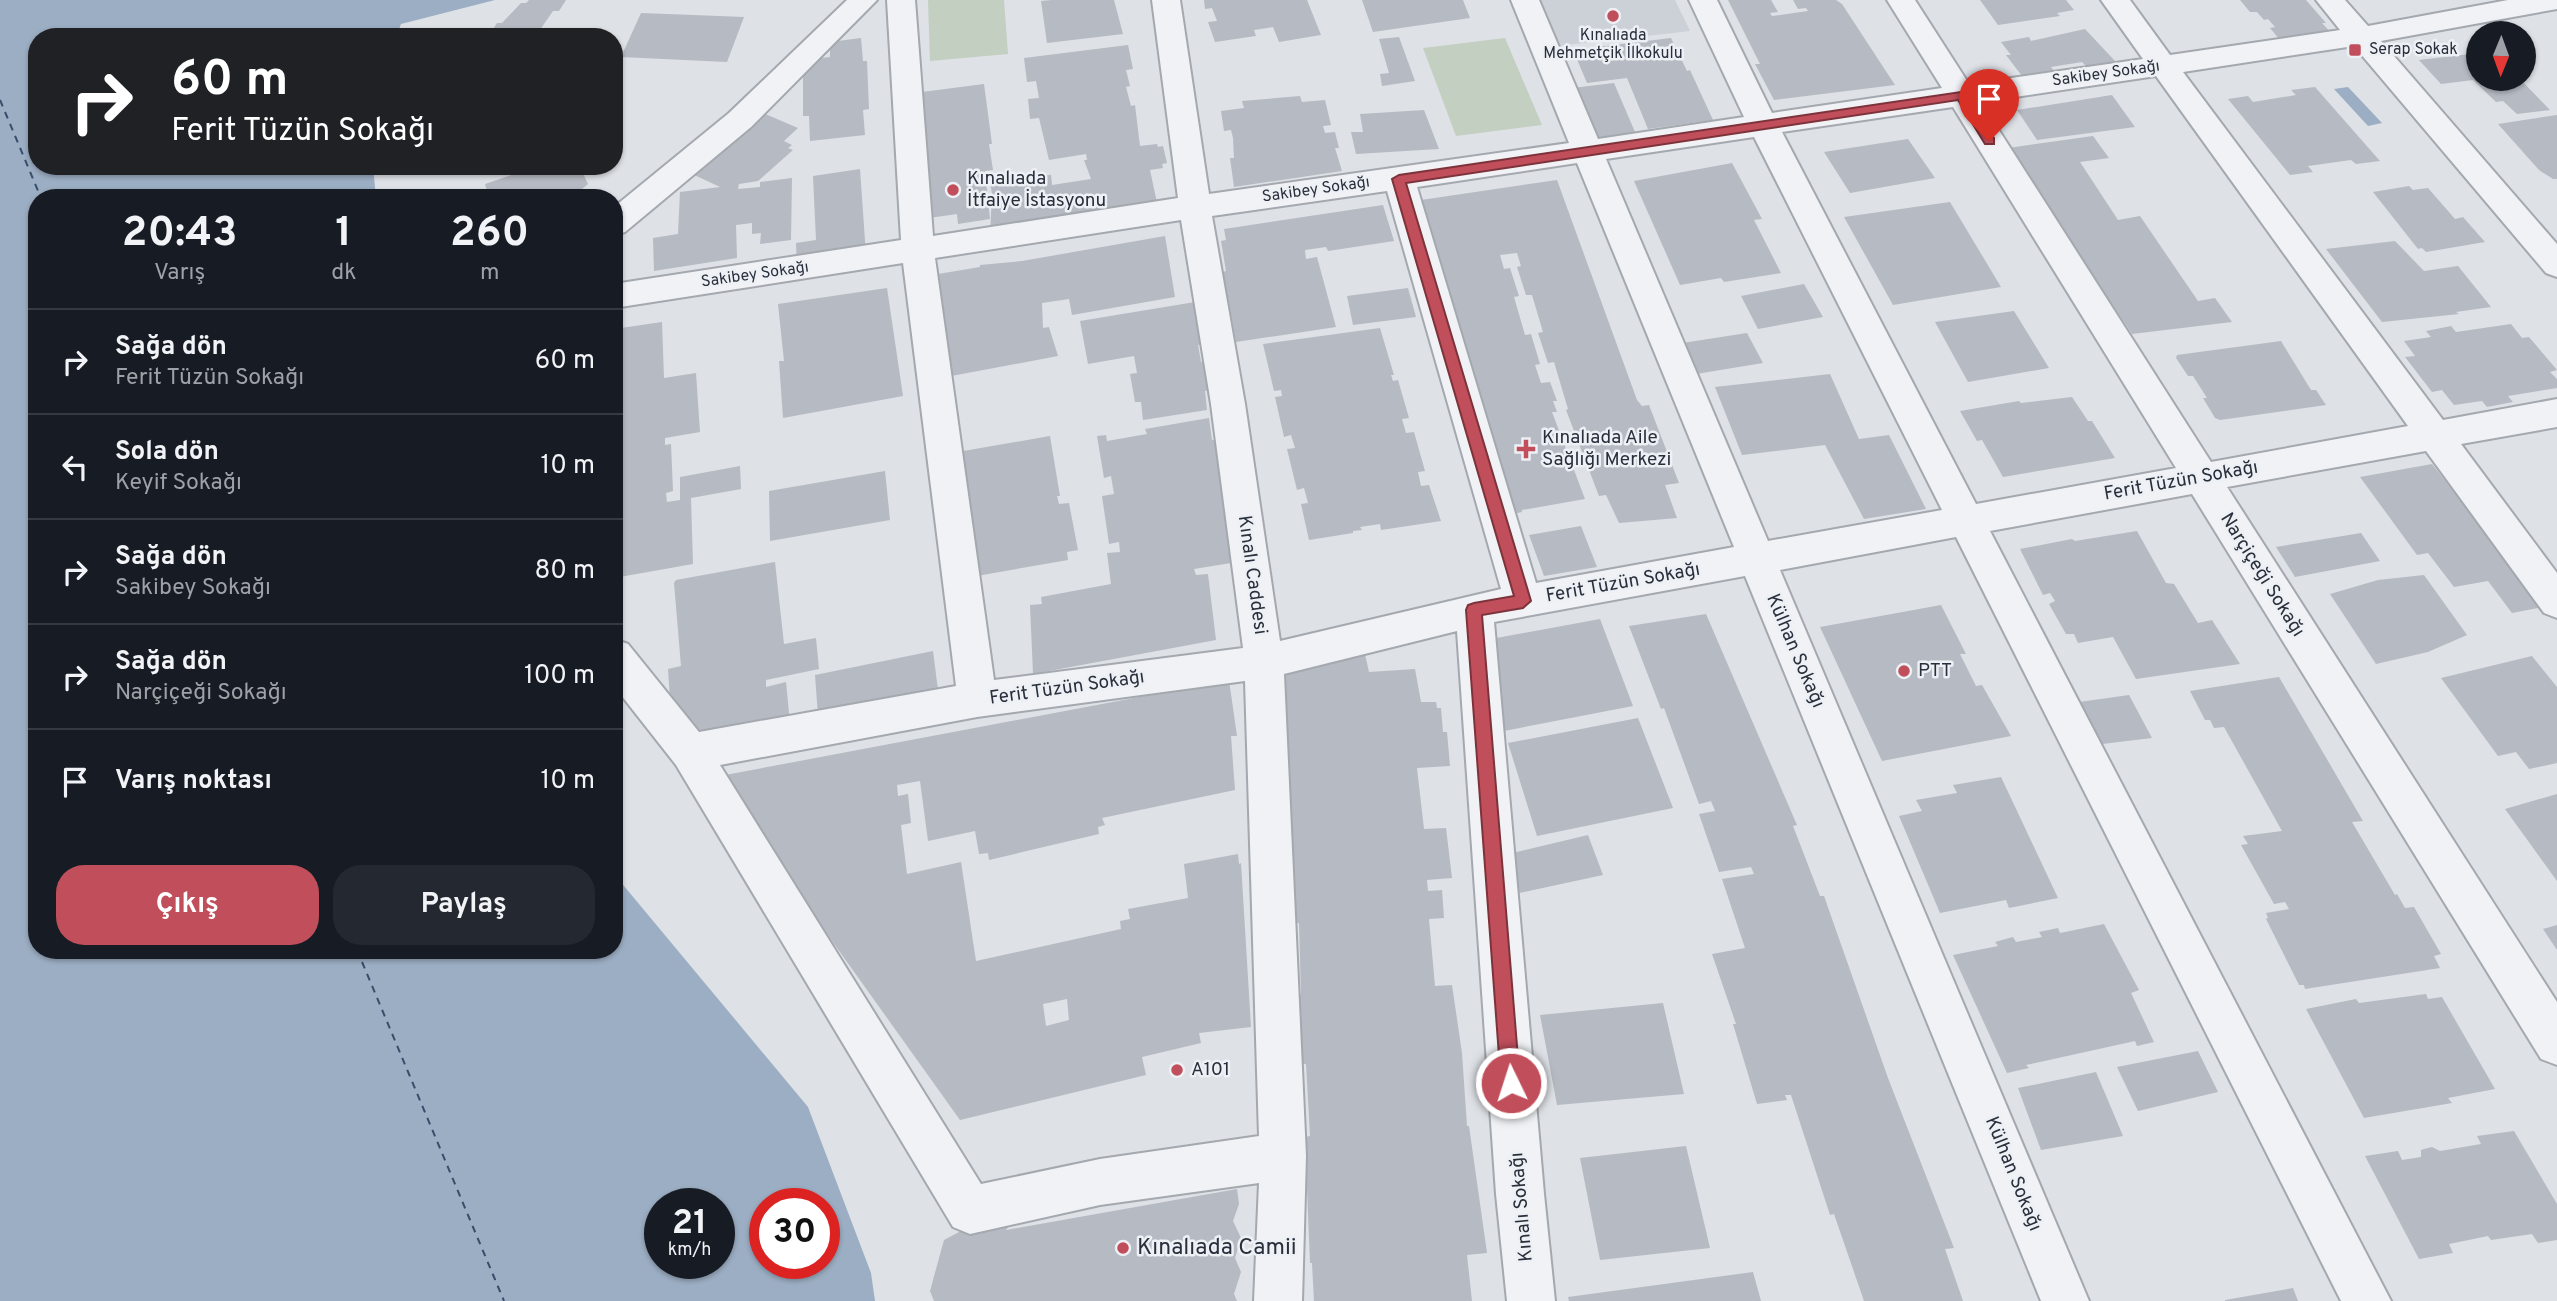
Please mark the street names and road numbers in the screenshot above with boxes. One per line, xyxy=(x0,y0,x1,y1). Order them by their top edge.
street label: Sakibey Sokağı xyxy=(2051,57,2161,91)
street label: Sakibey Sokağı xyxy=(1261,173,1371,207)
street label: Sakibey Sokağı xyxy=(700,258,810,292)
street label: Ferit Tüzün Sokağı xyxy=(2102,456,2260,506)
street label: Narçiçeği Sokağı xyxy=(2214,509,2310,641)
street label: Kınalı Caddesi xyxy=(1232,514,1272,636)
street label: Ferit Tüzün Sokağı xyxy=(1544,558,1702,608)
street label: Külhan Sokağı xyxy=(1760,590,1830,712)
street label: Ferit Tüzün Sokağı xyxy=(988,665,1146,711)
street label: Külhan Sokağı xyxy=(1979,1113,2047,1235)
street label: Kınalı Sokağı xyxy=(1505,1151,1539,1263)

